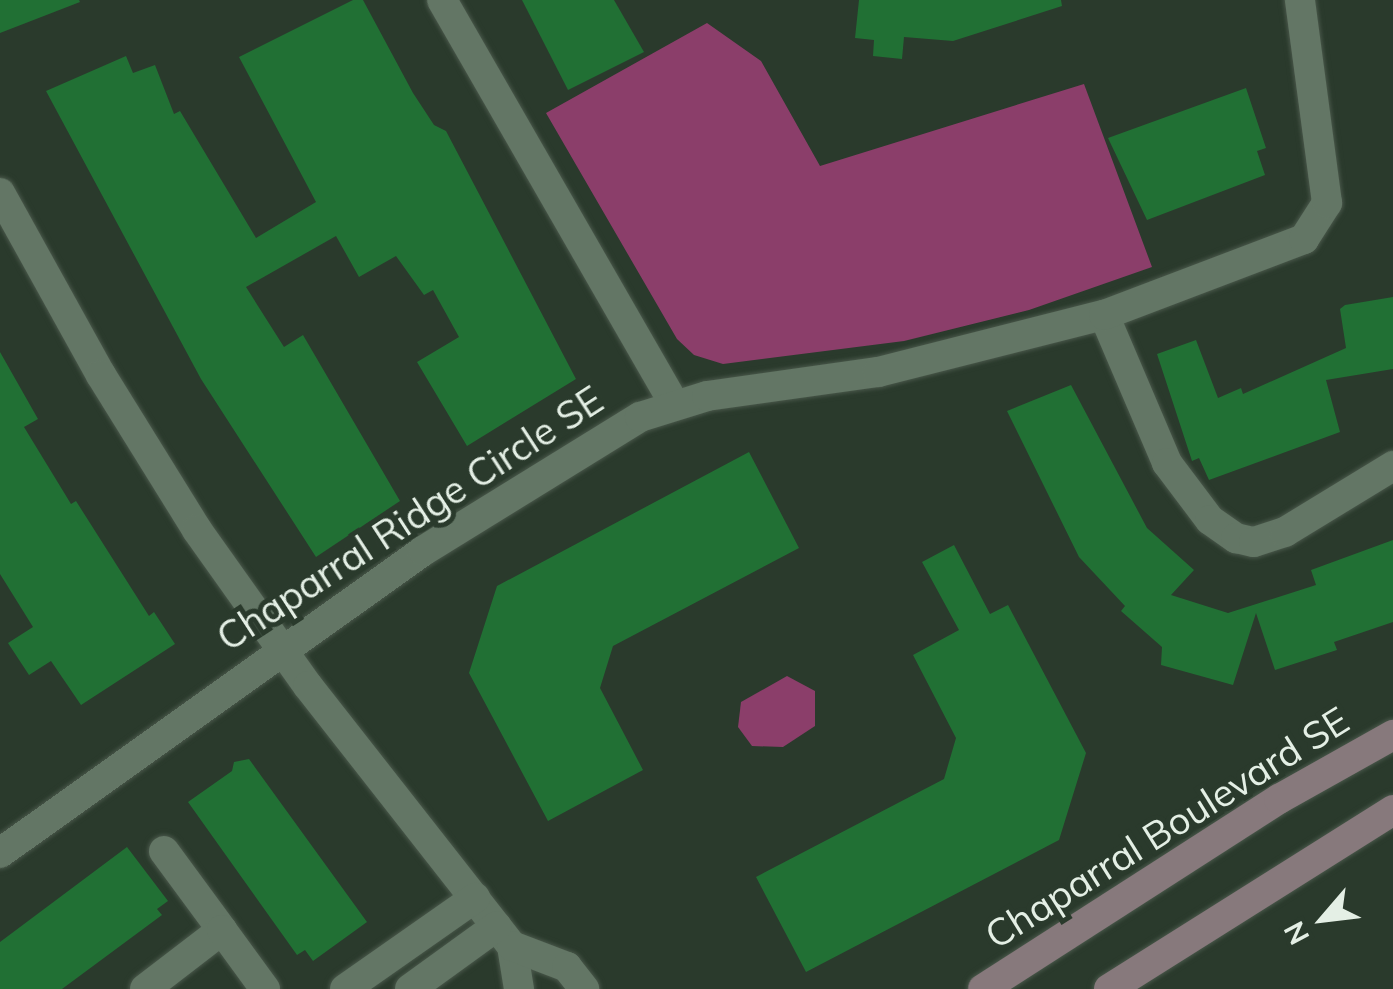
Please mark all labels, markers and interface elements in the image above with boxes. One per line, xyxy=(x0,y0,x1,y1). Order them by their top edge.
street label: Chaparral Ridge Circle SE xyxy=(209,377,611,661)
street label: Chaparral Boulevard SE xyxy=(977,697,1357,959)
north arrow xyxy=(1273,869,1373,969)
text: N xyxy=(1276,916,1316,951)

